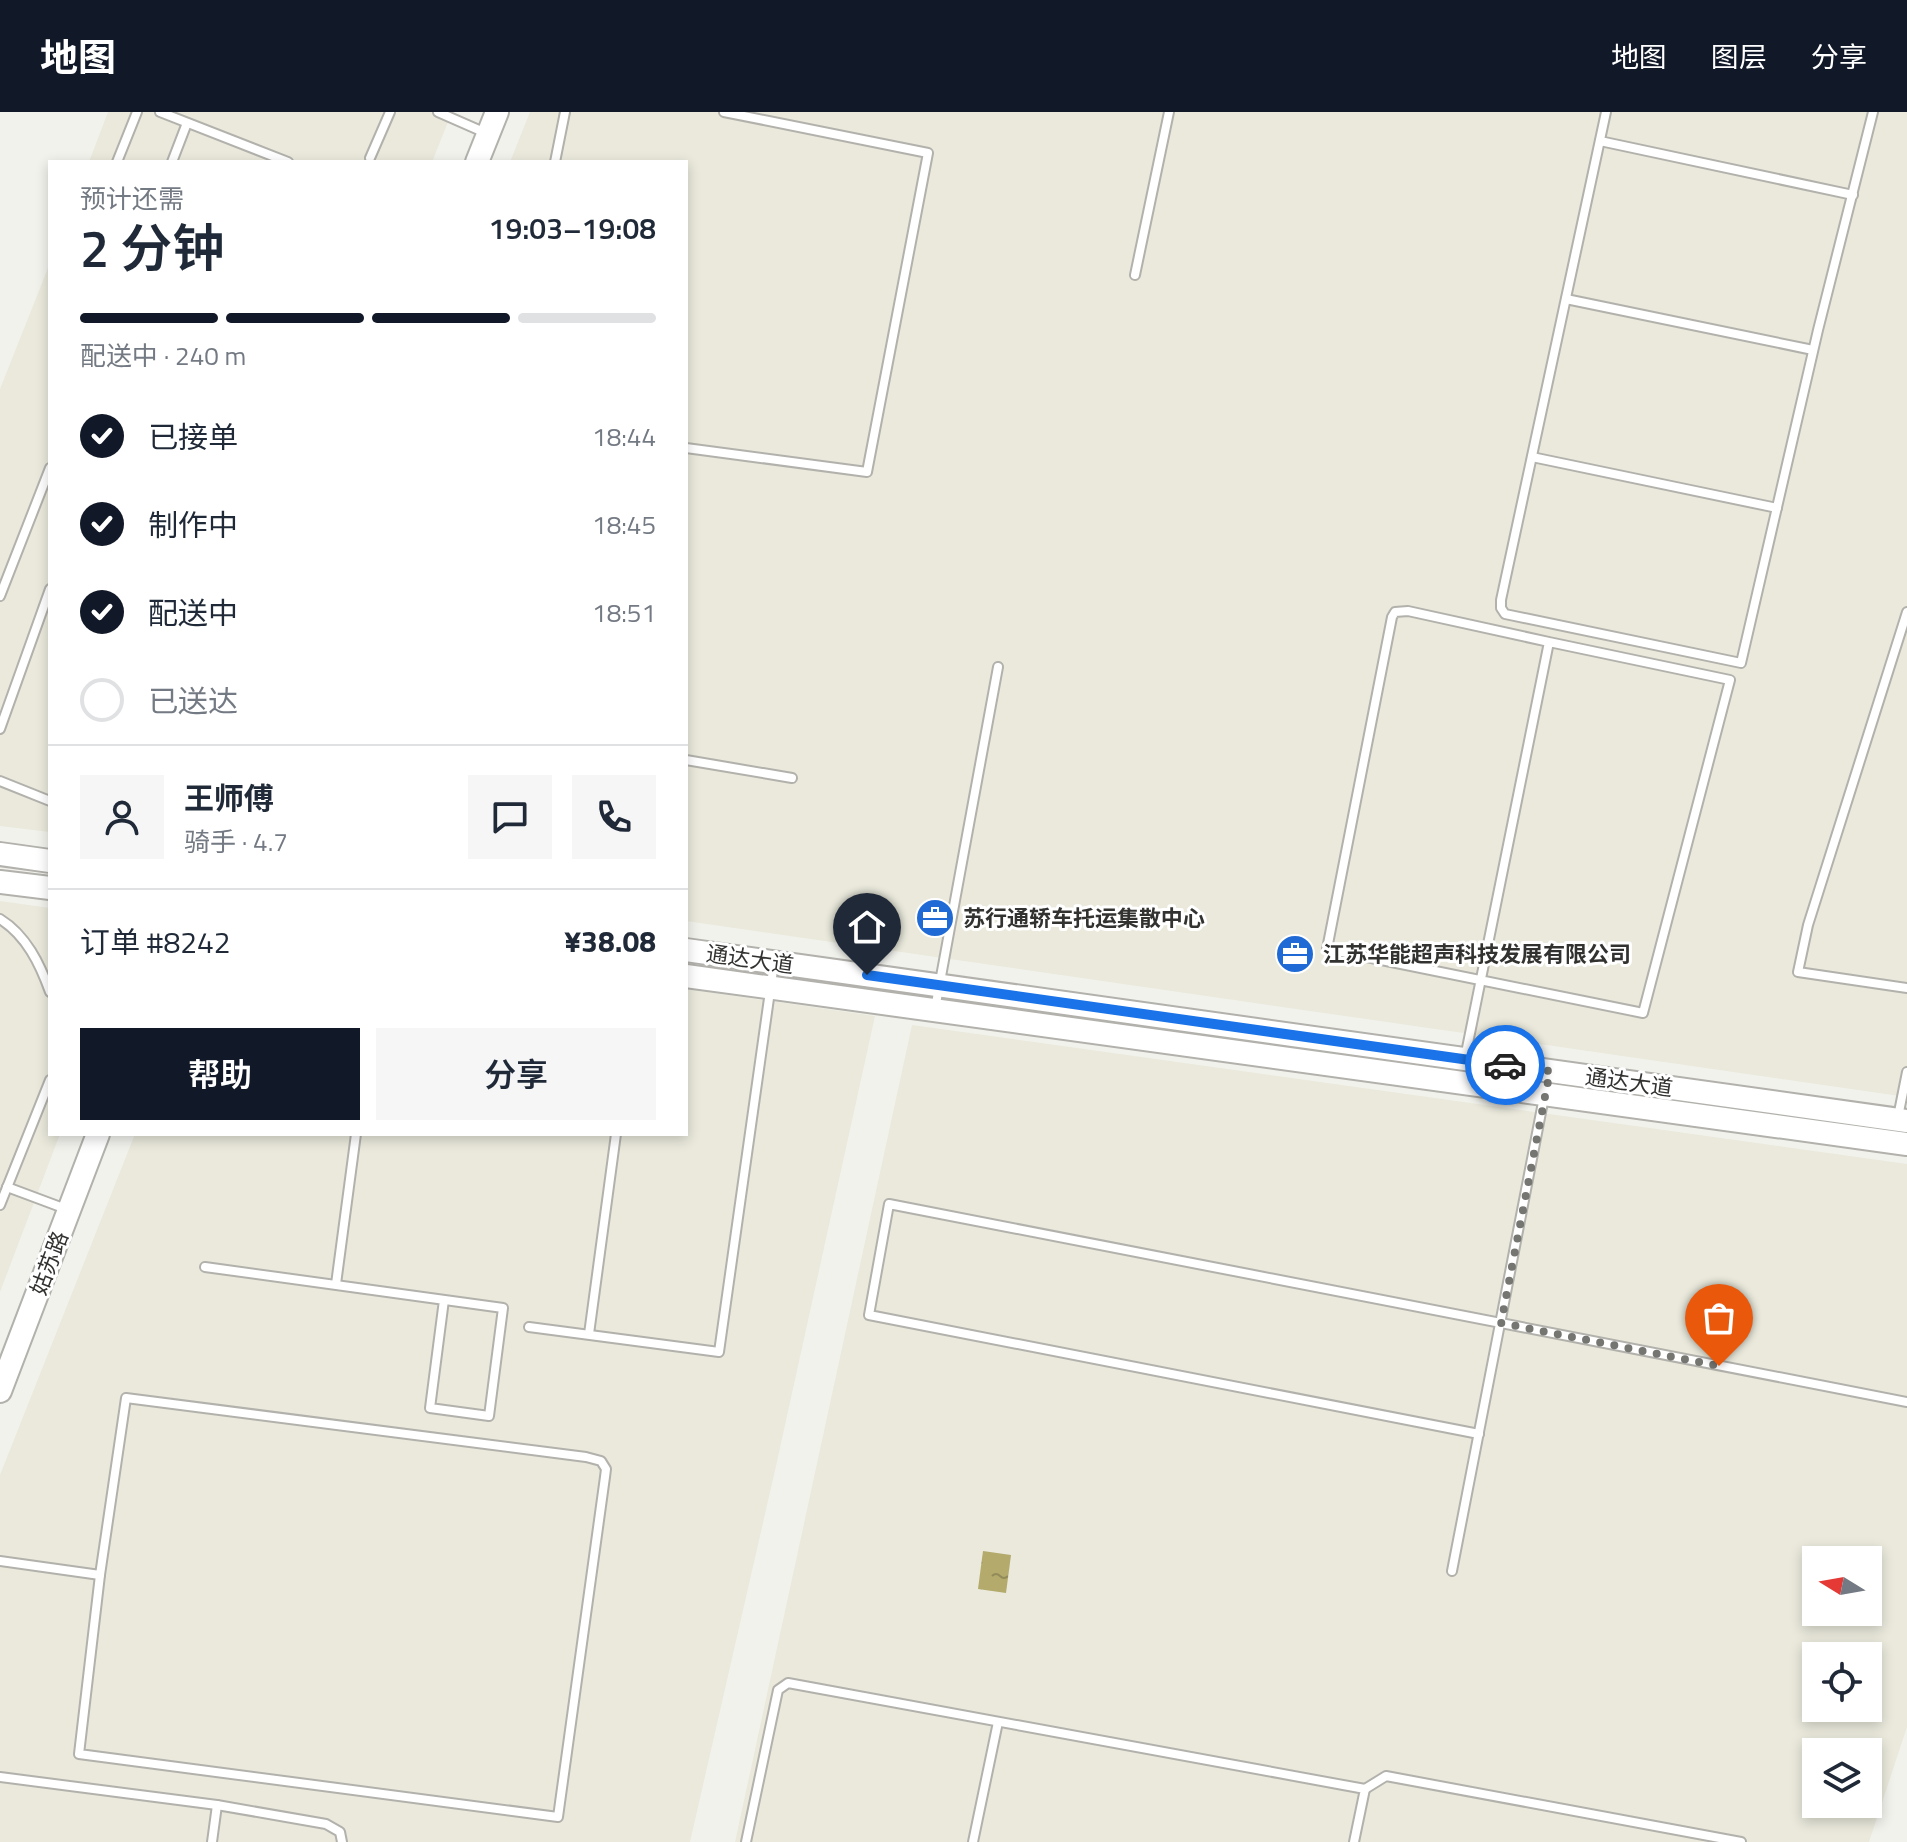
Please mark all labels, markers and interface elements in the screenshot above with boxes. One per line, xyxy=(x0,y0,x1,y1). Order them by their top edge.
text: 地图 xyxy=(40,28,116,86)
text: 地图 xyxy=(1611,35,1667,78)
text: 图层 xyxy=(1711,35,1767,78)
text: 分享 xyxy=(1811,35,1867,78)
text: 预计还需 xyxy=(80,179,184,218)
text: 19:03–19:08 xyxy=(489,205,656,251)
text: 2 分钟 xyxy=(80,208,225,287)
text: 配送中 · 240 m xyxy=(80,336,246,375)
icon: check xyxy=(80,414,124,458)
text: 已接单 xyxy=(148,414,238,460)
text: 18:44 xyxy=(592,417,656,456)
icon: check xyxy=(80,502,124,546)
text: 制作中 xyxy=(148,502,238,548)
text: 18:45 xyxy=(592,505,656,544)
icon: check xyxy=(80,590,124,634)
text: 配送中 xyxy=(148,590,238,636)
text: 18:51 xyxy=(592,593,656,632)
text: 已送达 xyxy=(148,678,238,724)
button: person xyxy=(80,775,164,859)
text: 王师傅 xyxy=(184,775,274,821)
button: chat xyxy=(468,775,552,859)
button: phone xyxy=(572,775,656,859)
text: 骑手 · 4.7 xyxy=(184,822,288,861)
pin xyxy=(833,893,901,975)
office icon: 苏行通轿车托运集散中心 xyxy=(914,897,956,939)
place label: 苏行通轿车托运集散中心 xyxy=(963,901,1205,935)
icon: home xyxy=(845,905,889,949)
text: ¥38.08 xyxy=(564,918,656,964)
text: 订单 #8242 xyxy=(80,919,231,965)
office icon: 江苏华能超声科技发展有限公司 xyxy=(1274,933,1316,975)
street label: 通达大道 xyxy=(704,936,796,982)
place label: 江苏华能超声科技发展有限公司 xyxy=(1323,937,1631,971)
courier xyxy=(1465,1025,1545,1105)
button: 帮助 xyxy=(80,1028,360,1120)
button: 分享 xyxy=(376,1028,656,1120)
icon: car xyxy=(1483,1043,1527,1087)
street label: 通达大道 xyxy=(1583,1059,1675,1105)
street label: 姑苏路 xyxy=(21,1226,77,1300)
pin xyxy=(1685,1284,1753,1366)
icon: bag xyxy=(1697,1296,1741,1340)
north arrow xyxy=(1802,1546,1882,1626)
map controls xyxy=(1802,1546,1882,1818)
button: locate xyxy=(1802,1642,1882,1722)
button: layers xyxy=(1802,1738,1882,1818)

